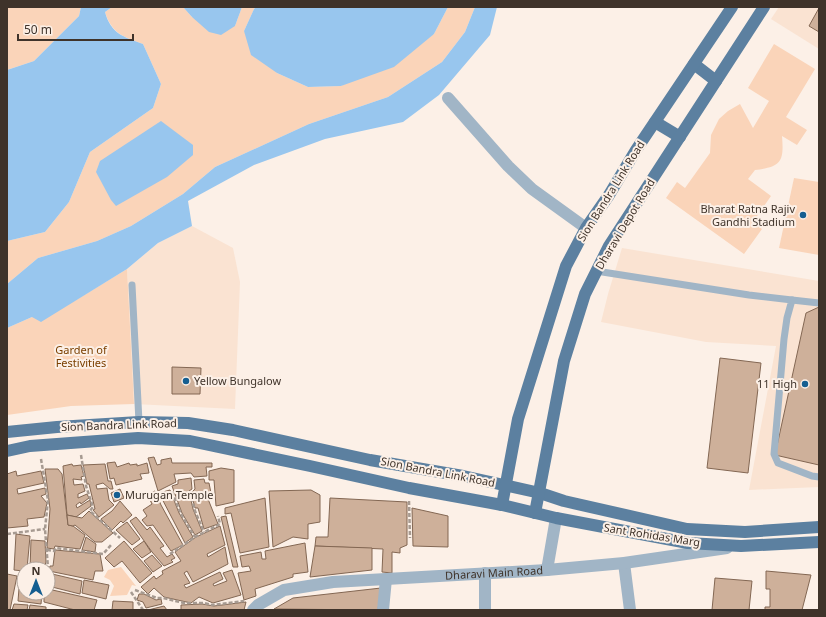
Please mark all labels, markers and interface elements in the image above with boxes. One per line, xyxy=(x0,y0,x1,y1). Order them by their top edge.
scale bar xyxy=(18,16,133,42)
text: 50 m xyxy=(24,21,52,38)
street label: Sion Bandra Link Road xyxy=(573,138,648,244)
street label: Dharavi Depot Road xyxy=(591,175,658,272)
place label: Bharat Ratna Rajiv Gandhi Stadium xyxy=(700,201,795,229)
marker: Bharat Ratna Rajiv Gandhi Stadium xyxy=(798,210,808,220)
park label: Garden of Festivities xyxy=(55,342,108,370)
place label: Yellow Bungalow xyxy=(194,373,281,388)
marker: Yellow Bungalow xyxy=(181,376,191,386)
place label: 11 High xyxy=(757,376,797,391)
marker: 11 High xyxy=(800,379,810,389)
street label: Sion Bandra Link Road xyxy=(61,415,177,434)
street label: Sion Bandra Link Road xyxy=(380,453,496,490)
place label: Murugan Temple xyxy=(125,487,213,502)
marker: Murugan Temple xyxy=(112,490,122,500)
street label: Sant Rohidas Marg xyxy=(603,519,701,550)
north arrow xyxy=(16,561,56,601)
street label: Dharavi Main Road xyxy=(445,562,543,583)
text: N xyxy=(32,563,40,578)

